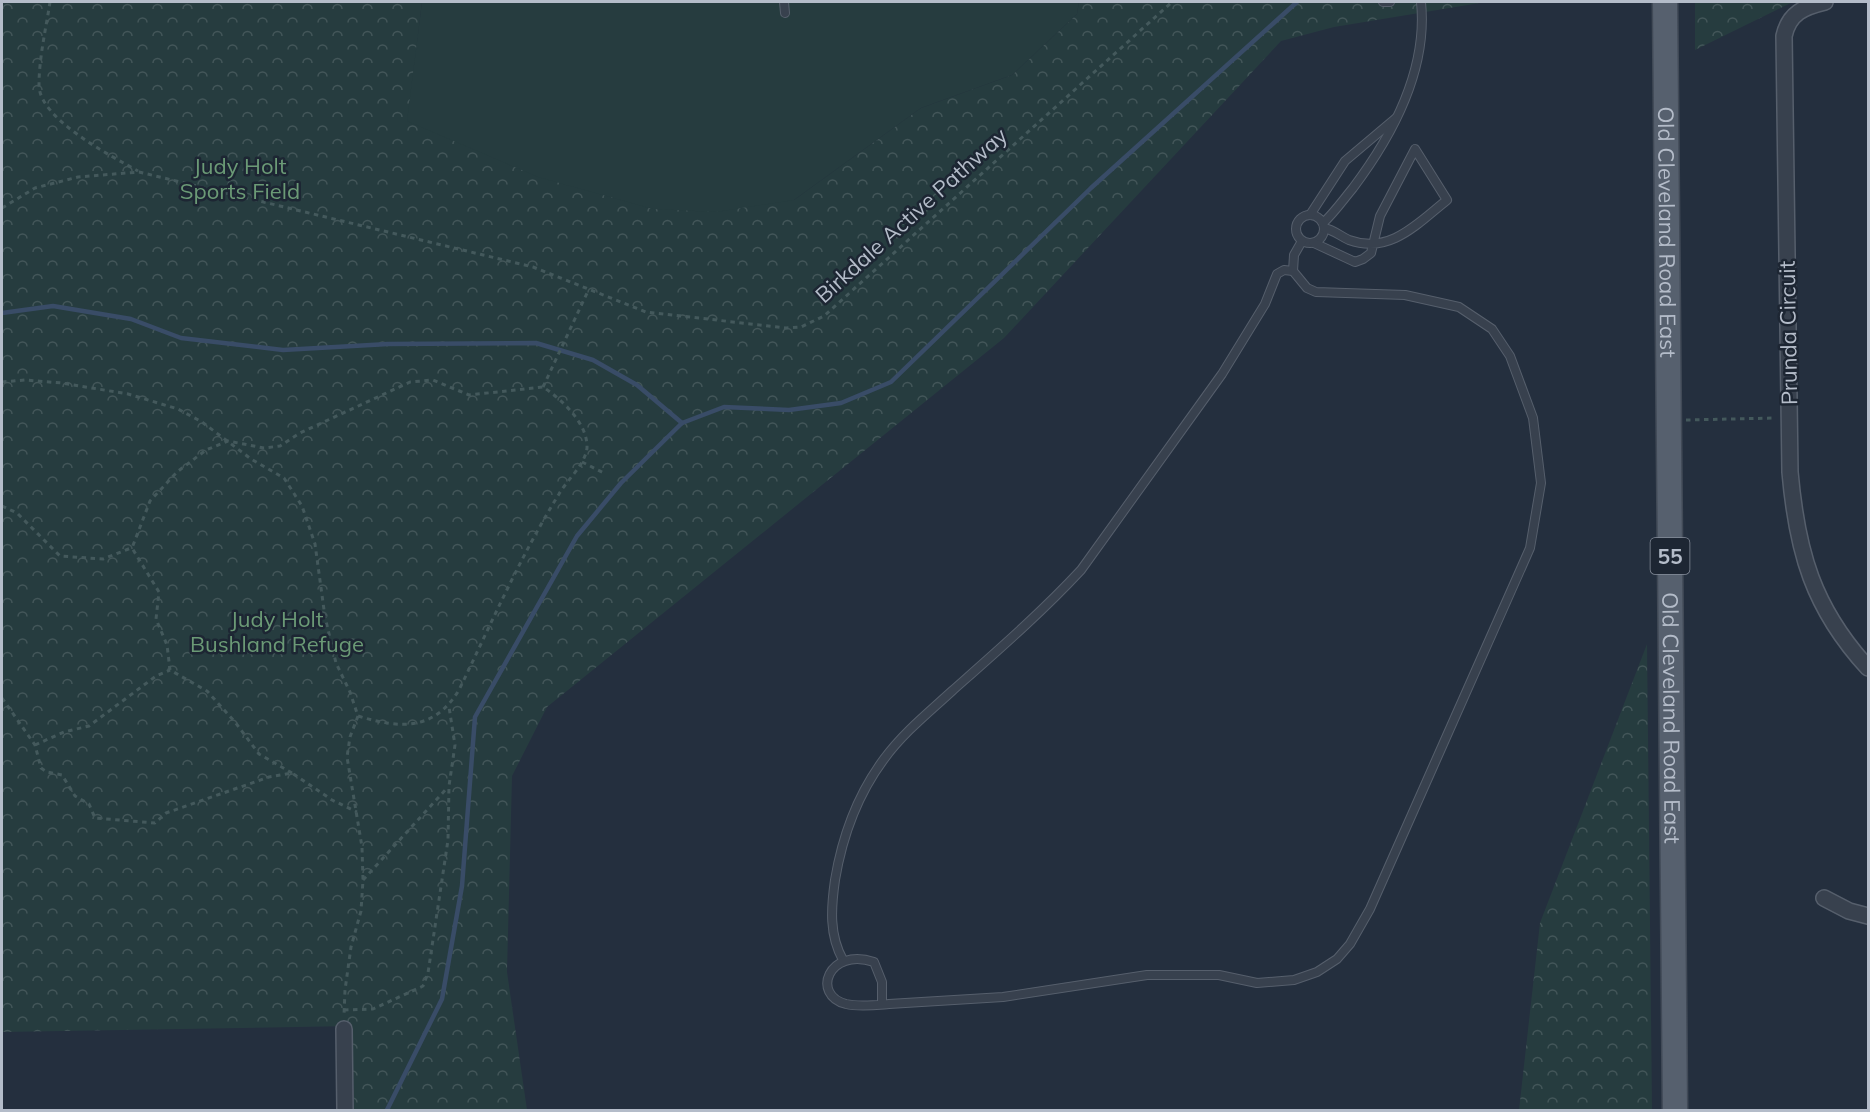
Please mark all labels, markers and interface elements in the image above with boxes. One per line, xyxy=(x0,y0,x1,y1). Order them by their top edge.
street label: Old Cleveland Road East xyxy=(1652,106,1682,358)
street label: Birkdale Active Pathway xyxy=(809,121,1013,309)
park label: Judy Holt Sports Field xyxy=(180,152,300,205)
street label: Prunda Circuit xyxy=(1773,260,1803,405)
road number: 55 xyxy=(1650,538,1690,574)
street label: Old Cleveland Road East xyxy=(1656,592,1687,844)
park label: Judy Holt Bushland Refuge xyxy=(190,605,364,658)

